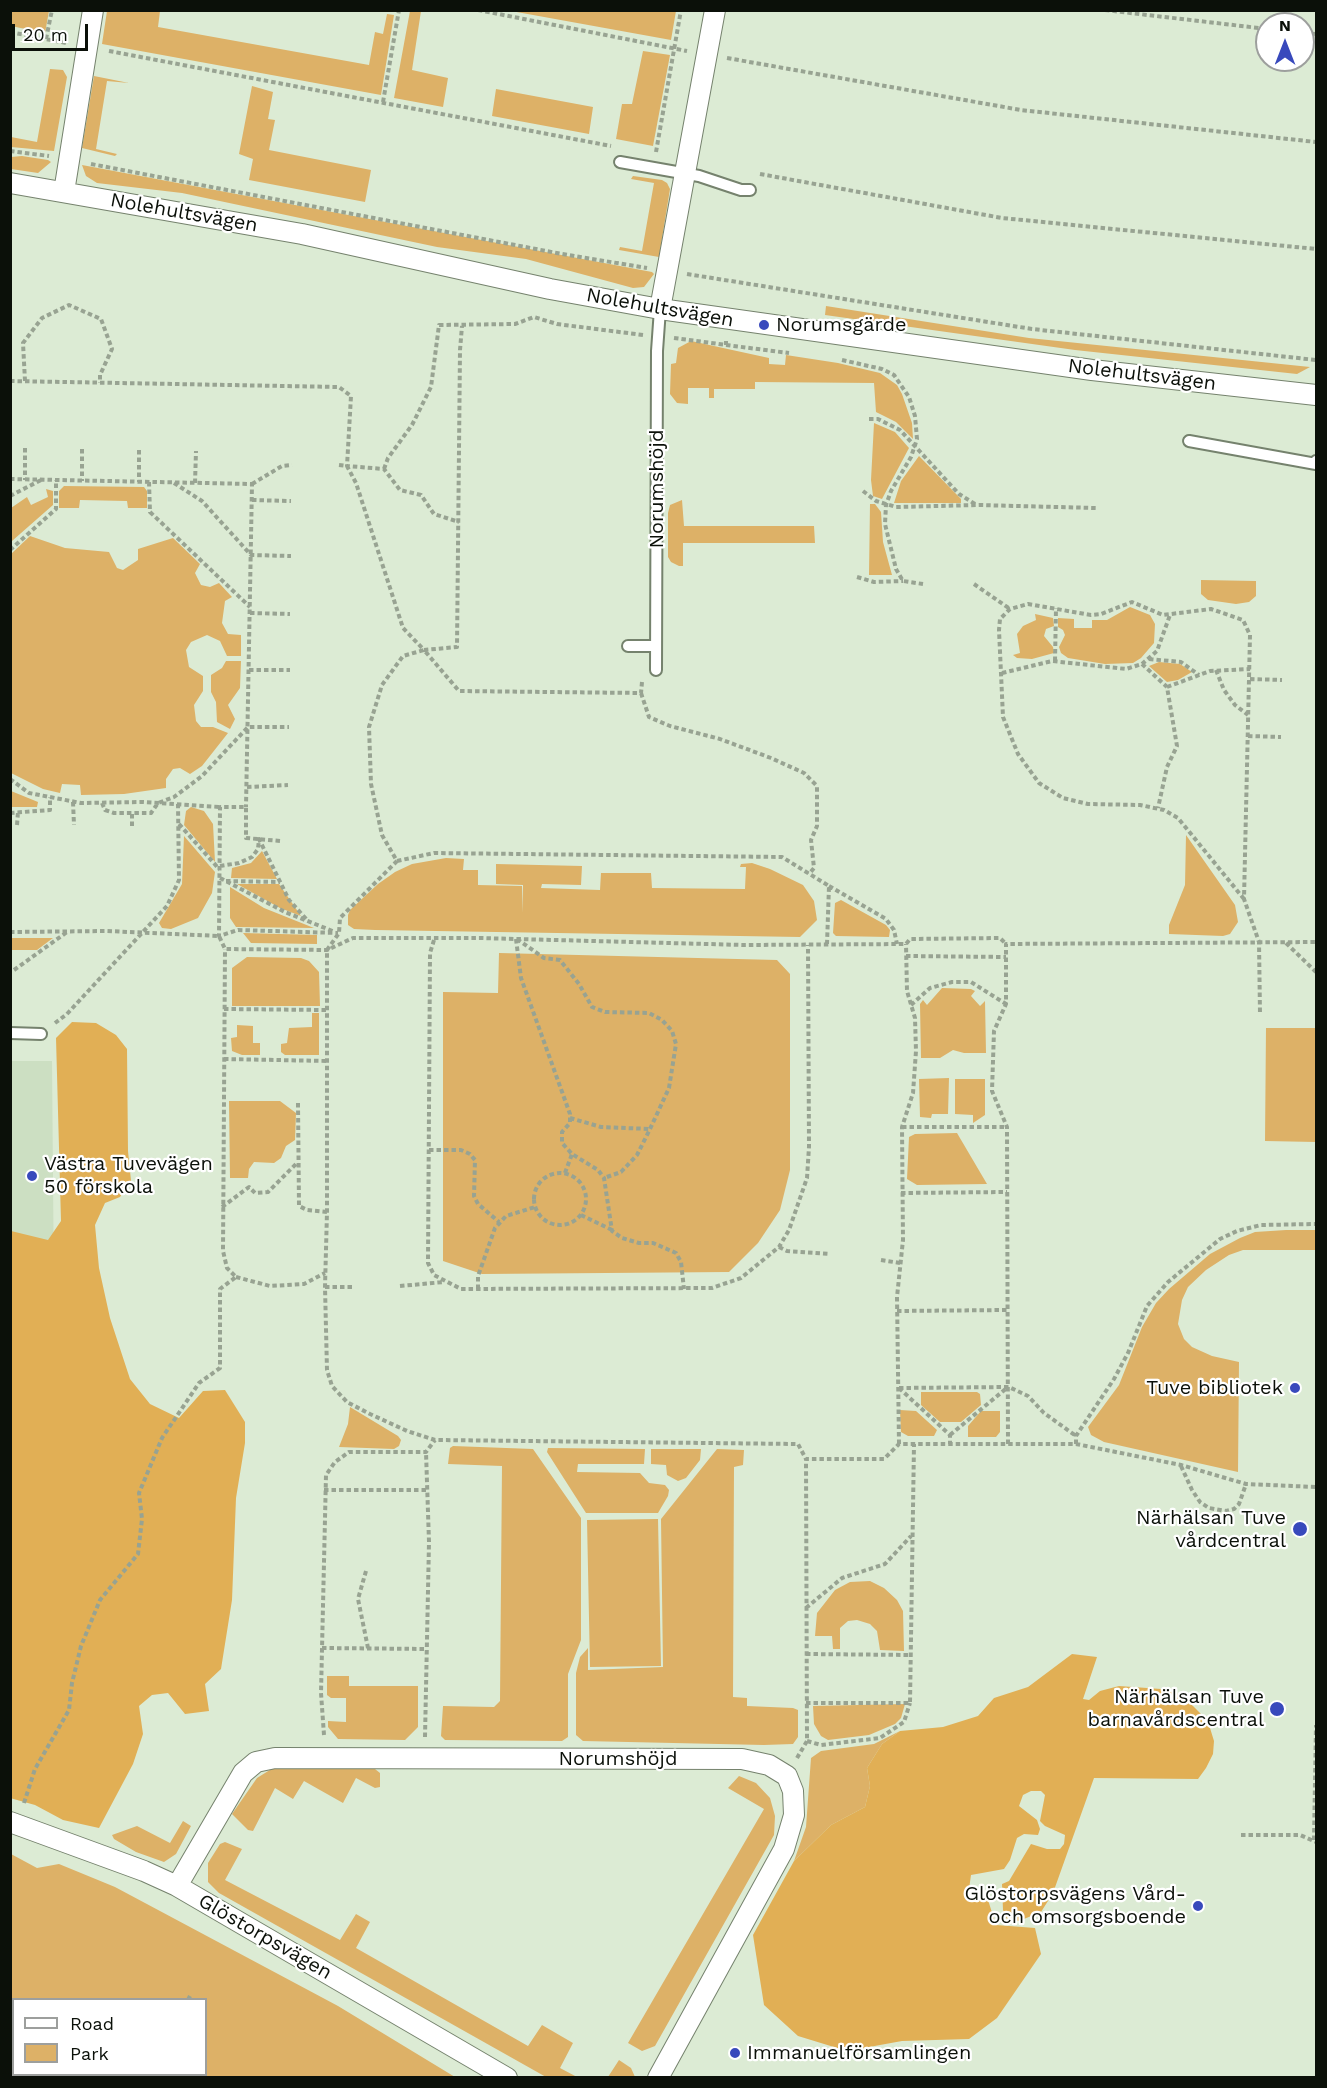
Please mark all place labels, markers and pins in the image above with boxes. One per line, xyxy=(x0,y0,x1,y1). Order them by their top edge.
place label: Norumsgärde xyxy=(776,313,906,337)
marker: Norumsgärde xyxy=(757,318,771,332)
place label: Västra Tuvevägen 50 förskola xyxy=(44,1152,213,1199)
marker: Västra Tuvevägen 50 förskola xyxy=(25,1169,39,1183)
place label: Tuve bibliotek xyxy=(1146,1376,1283,1400)
marker: Tuve bibliotek xyxy=(1288,1381,1302,1395)
place label: Närhälsan Tuve vårdcentral xyxy=(1136,1506,1286,1553)
marker: Närhälsan Tuve vårdcentral xyxy=(1291,1520,1309,1538)
place label: Närhälsan Tuve barnavårdscentral xyxy=(1088,1685,1264,1732)
marker: Närhälsan Tuve barnavårdscentral xyxy=(1268,1700,1286,1718)
place label: Glöstorpsvägens Vård- och omsorgsboende xyxy=(964,1882,1186,1929)
marker: Glöstorpsvägens Vård- och omsorgsboende xyxy=(1191,1899,1205,1913)
place label: Immanuelförsamlingen xyxy=(747,2041,971,2065)
marker: Immanuelförsamlingen xyxy=(728,2046,742,2060)

